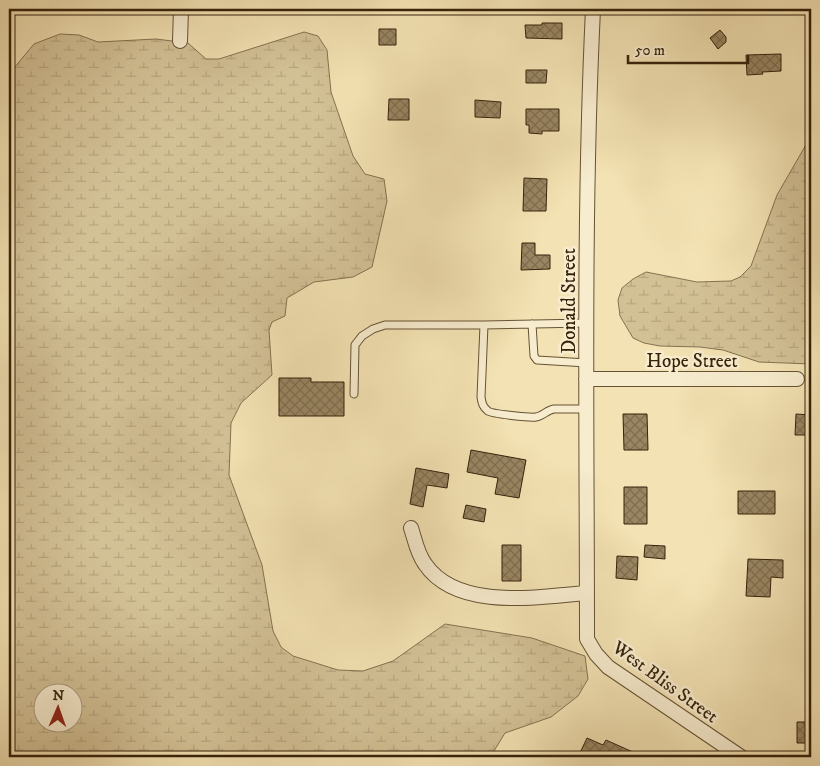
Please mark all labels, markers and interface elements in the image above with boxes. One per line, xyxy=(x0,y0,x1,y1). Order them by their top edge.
scale bar xyxy=(628,32,748,64)
text: 50 m xyxy=(635,41,665,60)
street label: Donald Street xyxy=(558,248,581,354)
street label: Hope Street xyxy=(646,350,738,373)
street label: West Bliss Street xyxy=(607,636,722,728)
north arrow xyxy=(32,684,82,734)
text: N xyxy=(52,687,65,705)

